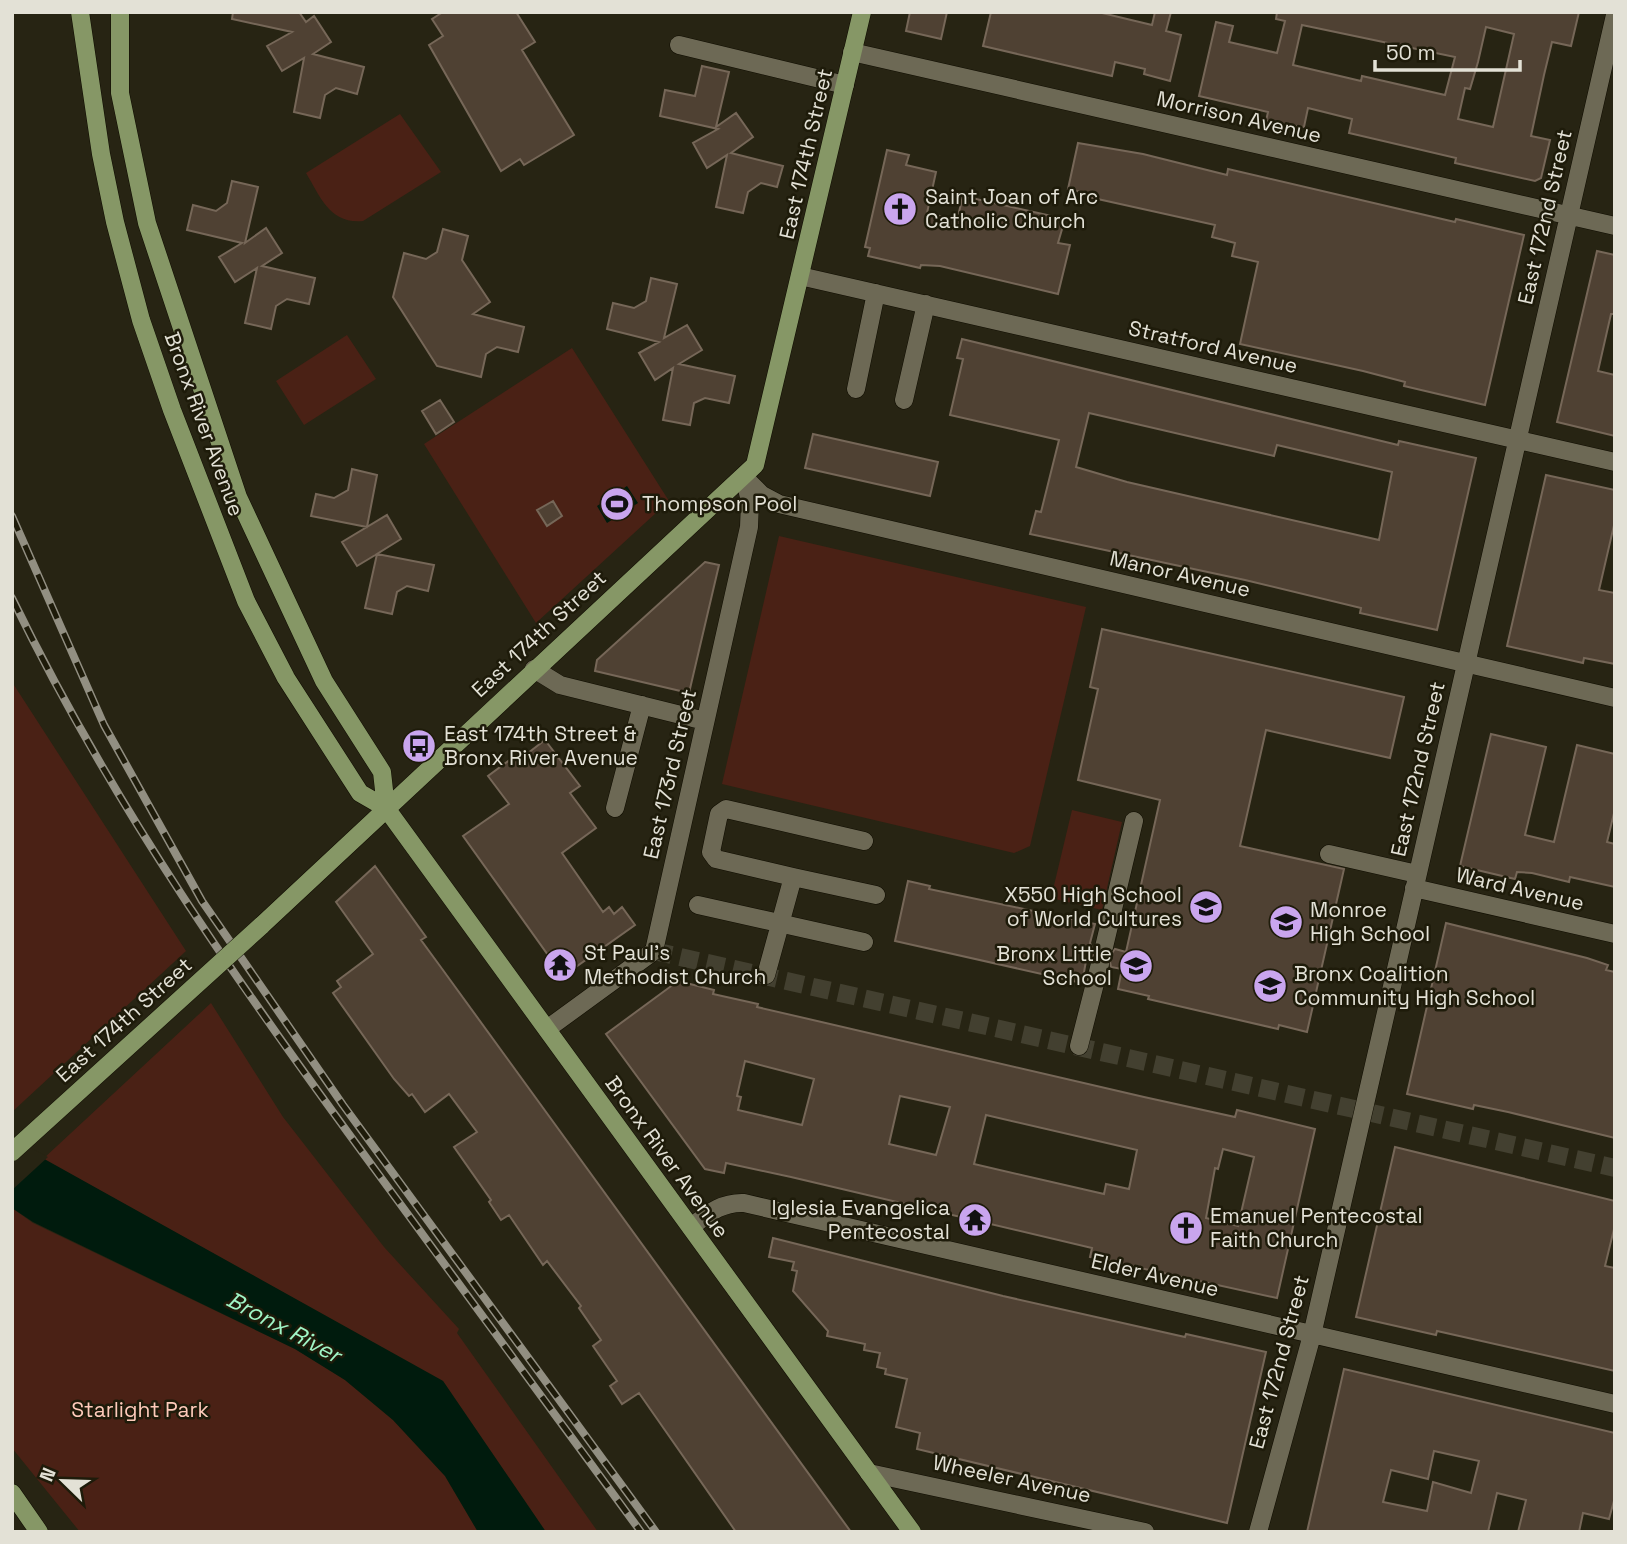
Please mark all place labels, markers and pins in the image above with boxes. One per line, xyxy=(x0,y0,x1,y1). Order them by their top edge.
place label: Saint Joan of Arc Catholic Church xyxy=(925,183,1098,234)
church icon: Saint Joan of Arc Catholic Church xyxy=(881,190,919,228)
sports icon: Thompson Pool xyxy=(598,485,636,523)
place label: Thompson Pool xyxy=(642,490,797,517)
place label: East 174th Street & Bronx River Avenue xyxy=(444,720,638,771)
bus stop icon: East 174th Street & Bronx River Avenue xyxy=(400,727,438,765)
place label: X550 High School of World Cultures xyxy=(1005,881,1182,932)
school or university icon: X550 High School of World Cultures xyxy=(1187,888,1225,926)
place label: Monroe High School xyxy=(1310,896,1430,947)
school or university icon: Monroe High School xyxy=(1267,903,1305,941)
place label: St Paul's Methodist Church xyxy=(584,939,766,990)
place label: Bronx Little School xyxy=(996,940,1112,991)
temple icon: St Paul's Methodist Church xyxy=(541,946,579,984)
school or university icon: Bronx Little School xyxy=(1117,947,1155,985)
place label: Bronx Coalition Community High School xyxy=(1294,960,1535,1011)
school or university icon: Bronx Coalition Community High School xyxy=(1251,967,1289,1005)
place label: Iglesia Evangelica Pentecostal xyxy=(772,1194,950,1245)
temple icon: Iglesia Evangelica Pentecostal xyxy=(956,1201,994,1239)
place label: Emanuel Pentecostal Faith Church xyxy=(1210,1202,1423,1253)
church icon: Emanuel Pentecostal Faith Church xyxy=(1167,1209,1205,1247)

